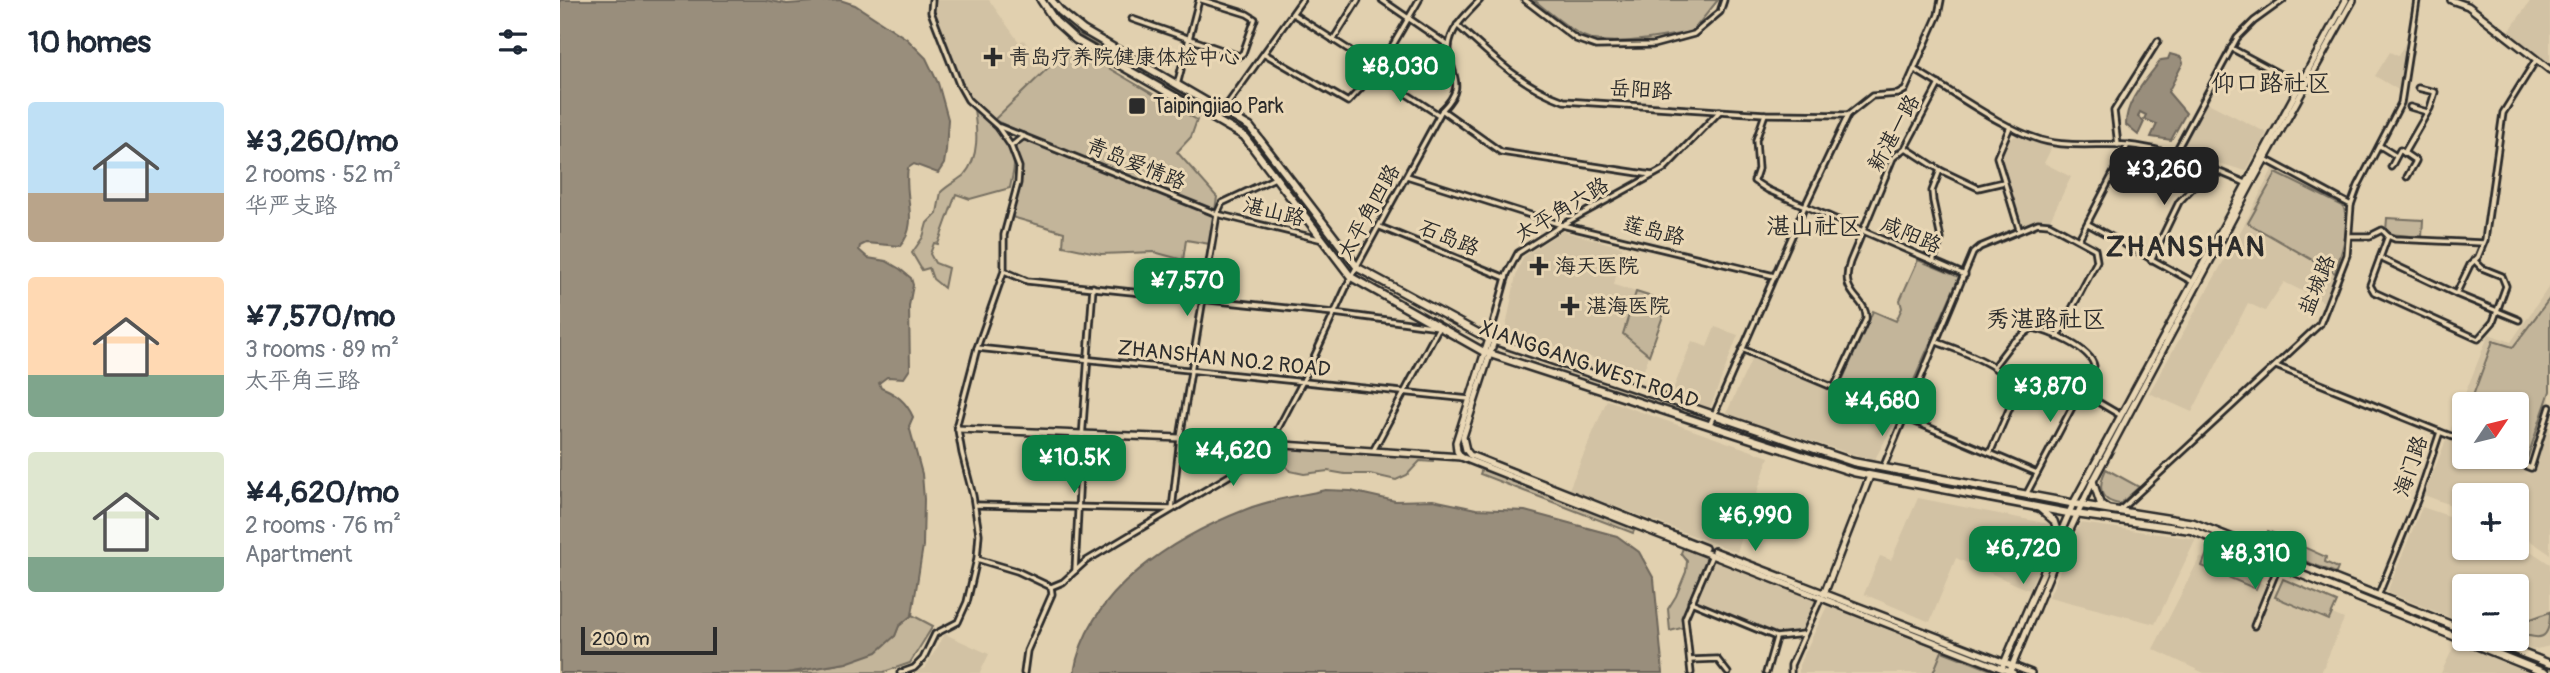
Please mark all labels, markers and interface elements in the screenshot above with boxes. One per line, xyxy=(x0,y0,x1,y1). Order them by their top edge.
icon: filters xyxy=(494,23,532,61)
text: 10 homes xyxy=(28,24,151,61)
place label: 青岛疗养院健康体检中心 xyxy=(1009,44,1240,71)
pin: ¥8,030 xyxy=(1343,44,1457,104)
marker: 青岛疗养院健康体检中心 xyxy=(983,47,1003,67)
text: ¥8,030 xyxy=(1361,52,1439,81)
district label: 仰口路社区 xyxy=(2211,69,2331,98)
street label: 岳阳路 xyxy=(1609,74,1673,106)
street label: 新湛一路 xyxy=(1862,90,1926,176)
place label: Taipingjiao Park xyxy=(1153,93,1284,120)
marker: Taipingjiao Park xyxy=(1127,96,1147,116)
text: ¥3,260/mo xyxy=(245,123,398,160)
icon: home xyxy=(84,130,168,214)
street label: 青岛爱情路 xyxy=(1082,132,1190,196)
pin: ¥3,260 xyxy=(2107,148,2221,207)
text: ¥3,260 xyxy=(2126,155,2202,184)
text: 2 rooms · 52 m² xyxy=(245,160,401,189)
street label: 太平角四路 xyxy=(1332,160,1406,264)
street label: 太平角六路 xyxy=(1510,171,1614,249)
text: 华严支路 xyxy=(245,191,337,220)
street label: 湛山路 xyxy=(1240,191,1308,233)
street label: 莲岛路 xyxy=(1620,210,1688,252)
street label: 咸阳路 xyxy=(1877,210,1945,260)
district label: 湛山社区 xyxy=(1766,212,1862,241)
street label: 石岛路 xyxy=(1415,214,1483,262)
district label: ZHANSHAN xyxy=(2105,230,2267,265)
street label: 盐城路 xyxy=(2292,251,2342,319)
place label: 海天医院 xyxy=(1555,253,1639,280)
marker: 海天医院 xyxy=(1529,256,1549,276)
pin: ¥7,570 xyxy=(1130,258,1244,318)
text: ¥7,570 xyxy=(1150,266,1224,295)
place label: 湛海医院 xyxy=(1586,293,1670,320)
marker: 湛海医院 xyxy=(1560,296,1580,316)
text: ¥7,570/mo xyxy=(245,298,395,335)
icon: home xyxy=(84,305,168,389)
district label: 秀湛路社区 xyxy=(1986,305,2106,334)
street label: XIANGGANG WEST ROAD xyxy=(1476,315,1702,415)
street label: ZHANSHAN NO.2 ROAD xyxy=(1116,334,1332,384)
text: 3 rooms · 89 m² xyxy=(245,335,399,364)
pin: ¥3,870 xyxy=(1993,364,2107,424)
text: 太平角三路 xyxy=(245,366,360,395)
text: ¥3,870 xyxy=(2013,372,2087,401)
pin: ¥4,680 xyxy=(1825,378,1939,438)
text: ¥4,680 xyxy=(1844,386,1920,415)
north arrow xyxy=(2452,392,2529,469)
map controls xyxy=(2452,392,2529,651)
pin: ¥4,620 xyxy=(1176,428,1290,488)
street label: 海门路 xyxy=(2388,432,2434,500)
pin: ¥10.5K xyxy=(1017,435,1131,495)
text: ¥4,620 xyxy=(1194,436,1272,465)
text: ¥10.5K xyxy=(1038,443,1110,472)
text: ¥4,620/mo xyxy=(245,474,399,511)
icon: home xyxy=(84,480,168,564)
button: + xyxy=(2452,483,2529,560)
pin: ¥6,990 xyxy=(1698,494,1812,553)
text: ¥6,990 xyxy=(1718,501,1792,530)
text: 2 rooms · 76 m² xyxy=(245,511,401,540)
pin: ¥6,720 xyxy=(1966,526,2080,586)
pin: ¥8,310 xyxy=(2198,532,2312,591)
text: ¥6,720 xyxy=(1985,534,2061,563)
text: ¥8,310 xyxy=(2220,539,2290,568)
text: Apartment xyxy=(245,540,352,569)
button: − xyxy=(2452,574,2529,651)
scale bar xyxy=(581,624,718,656)
text: 200 m xyxy=(592,627,650,651)

